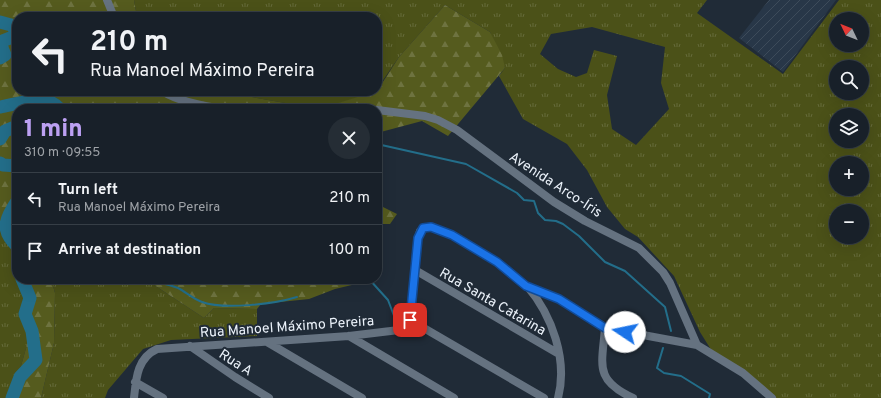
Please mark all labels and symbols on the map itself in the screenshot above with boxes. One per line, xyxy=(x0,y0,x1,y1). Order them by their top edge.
north arrow xyxy=(829,12,869,52)
street label: Avenida Arco-Íris xyxy=(505,148,605,222)
street label: Rua Santa Catarina xyxy=(436,265,549,340)
pin xyxy=(393,303,427,337)
position arrow xyxy=(604,311,646,353)
street label: Rua Manoel Máximo Pereira xyxy=(199,313,375,342)
street label: Rua A xyxy=(215,346,255,380)

